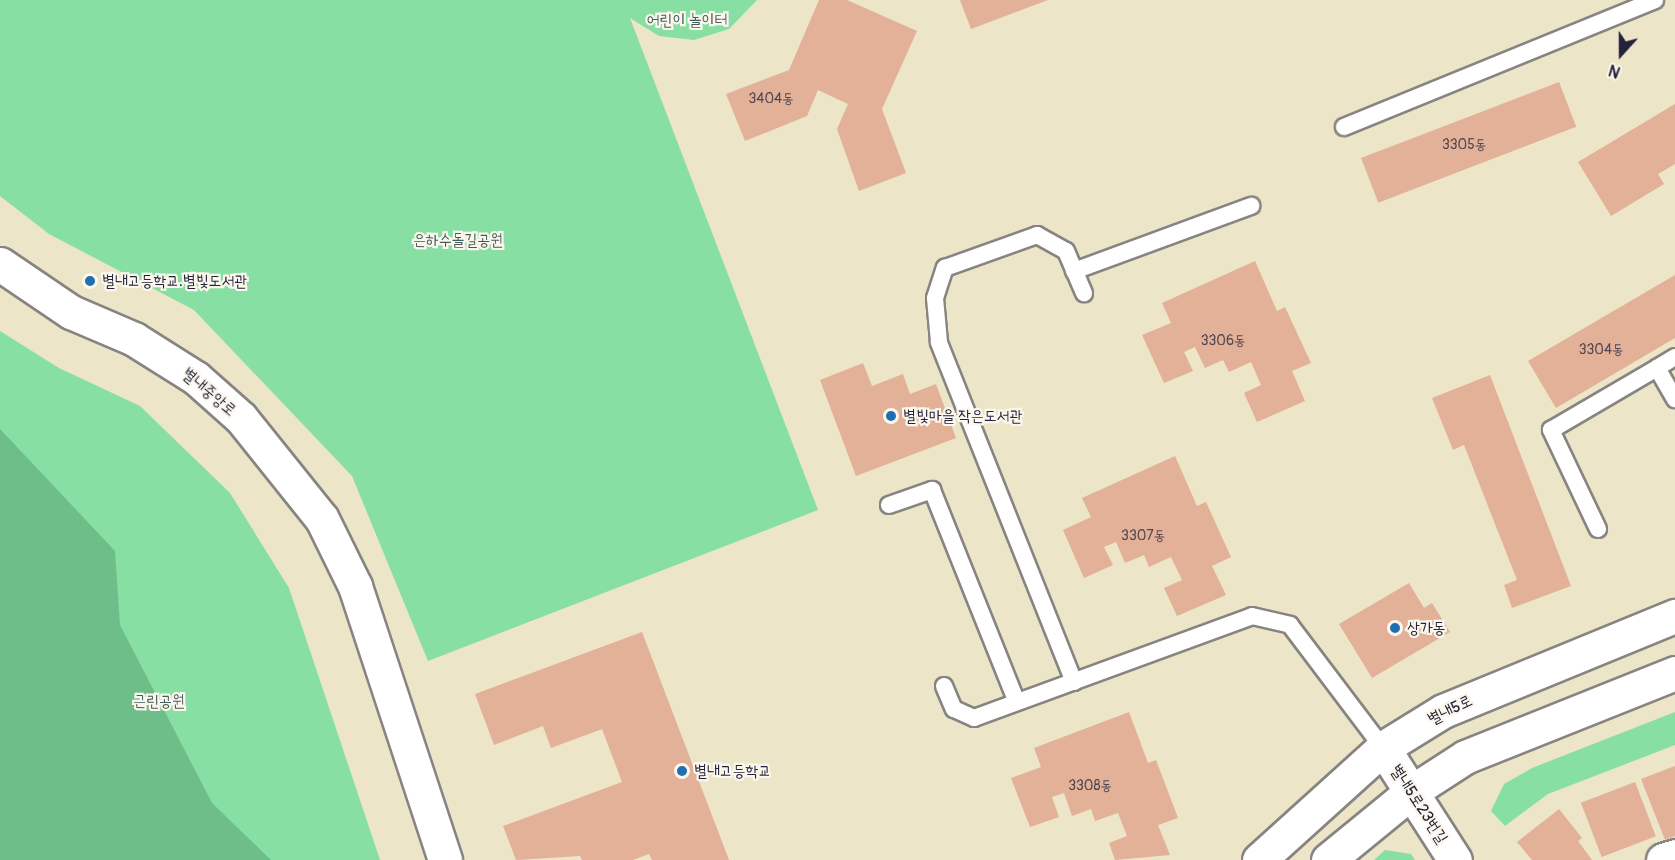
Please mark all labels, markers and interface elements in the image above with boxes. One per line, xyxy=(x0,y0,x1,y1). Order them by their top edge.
park label: 어린이 놀이터 xyxy=(647,10,727,30)
north arrow xyxy=(1591,24,1651,84)
text: N xyxy=(1606,60,1623,82)
house number: 3404동 xyxy=(749,91,793,107)
house number: 3305동 xyxy=(1442,137,1486,153)
park label: 은하수돌길공원 xyxy=(413,230,503,250)
place label: 별내고등학교.별빛도서관 xyxy=(102,271,247,291)
marker: 별내고등학교.별빛도서관 xyxy=(83,274,97,288)
house number: 3306동 xyxy=(1201,333,1245,349)
house number: 3304동 xyxy=(1579,342,1623,358)
street label: 별내중앙로 xyxy=(178,364,240,420)
place label: 별빛마을 작은도서관 xyxy=(903,406,1022,426)
marker: 별빛마을 작은도서관 xyxy=(884,409,898,423)
house number: 3307동 xyxy=(1121,528,1165,544)
place label: 상가동 xyxy=(1407,618,1446,638)
marker: 상가동 xyxy=(1388,621,1402,635)
park label: 근린공원 xyxy=(133,691,185,711)
street label: 별내5로 xyxy=(1425,691,1475,729)
place label: 별내고등학교 xyxy=(694,761,771,781)
street label: 별내5로23번길 xyxy=(1386,761,1452,847)
marker: 별내고등학교 xyxy=(675,764,689,778)
house number: 3308동 xyxy=(1068,778,1112,794)

